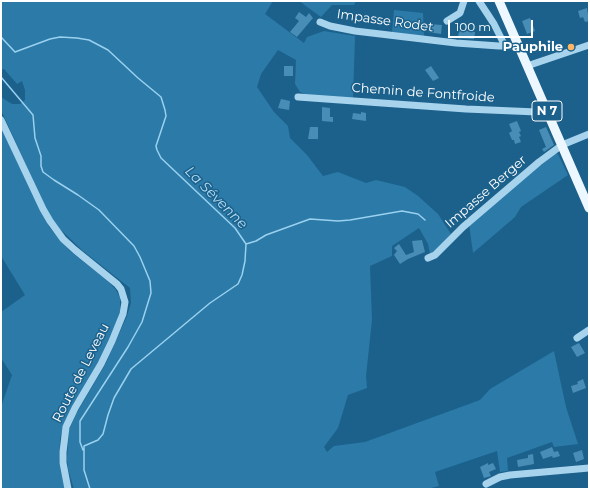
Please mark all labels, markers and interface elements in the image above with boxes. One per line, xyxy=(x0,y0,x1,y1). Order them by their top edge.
street label: Impasse Rodet xyxy=(336,6,434,36)
scale bar xyxy=(450,12,535,38)
text: 100 m xyxy=(455,19,491,34)
place label: Pauphile xyxy=(503,39,563,55)
marker: Pauphile xyxy=(566,42,576,52)
street label: Chemin de Fontfroide xyxy=(351,80,495,106)
road number: N 7 xyxy=(532,101,562,121)
street label: Impasse Berger xyxy=(442,152,530,232)
water label: La Sévenne xyxy=(181,163,251,233)
street label: Route de Leveau xyxy=(49,321,113,425)

